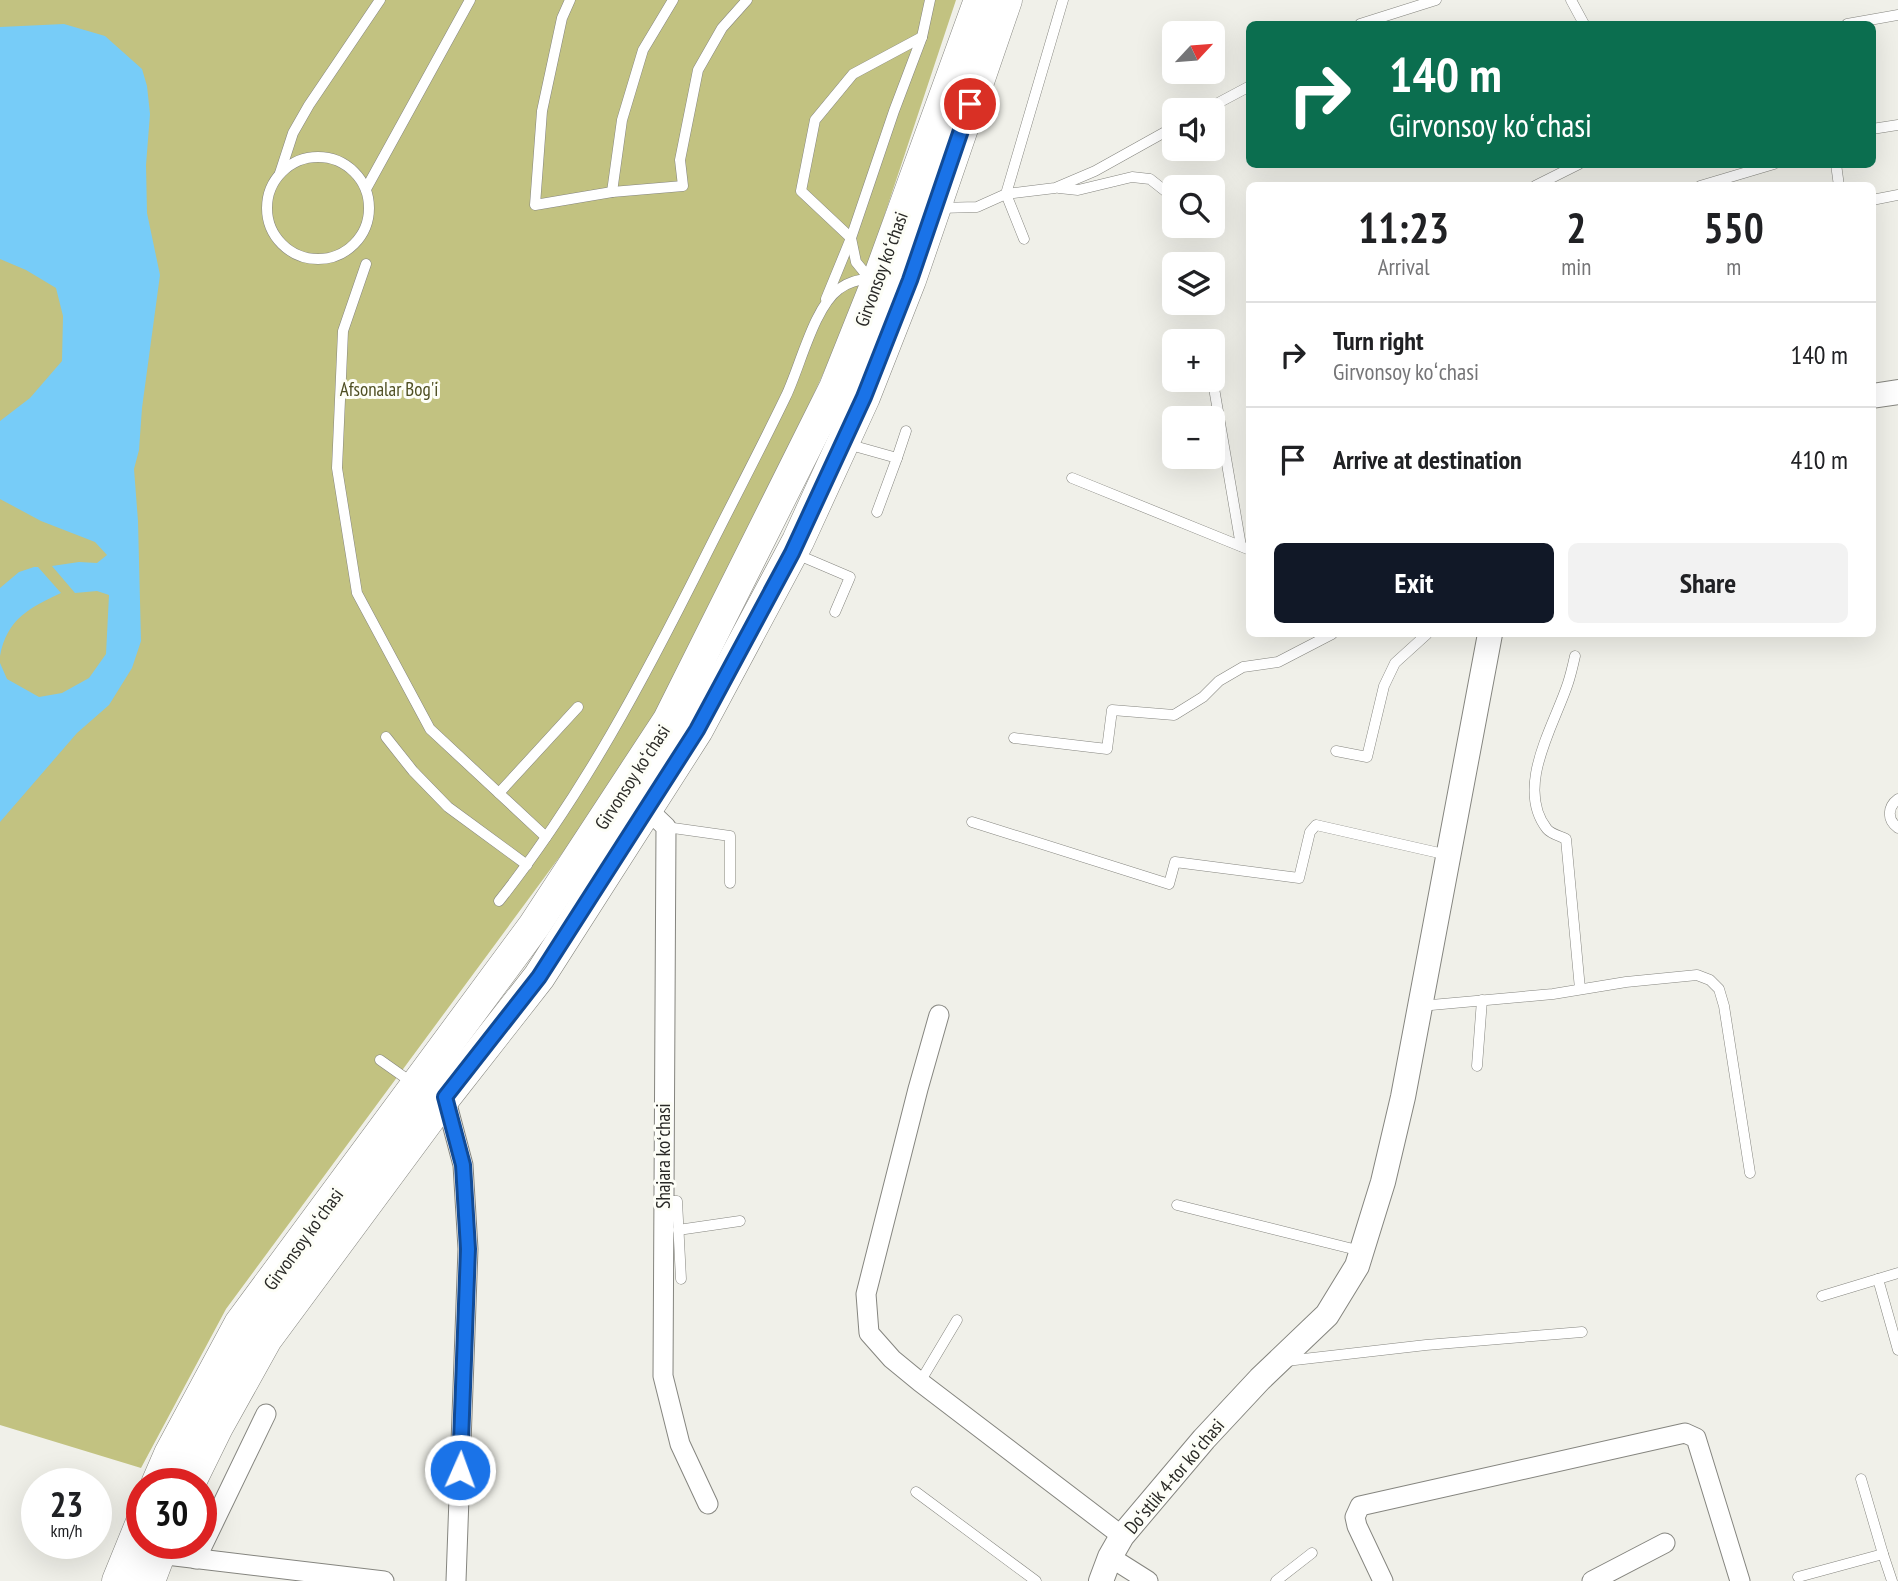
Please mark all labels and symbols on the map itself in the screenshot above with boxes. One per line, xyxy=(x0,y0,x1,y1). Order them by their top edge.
north arrow xyxy=(1162,21,1225,84)
pin xyxy=(940,74,1000,134)
street label: Girvonsoy koʻchasi xyxy=(849,208,913,330)
park label: Afsonalar Bog'i xyxy=(340,377,438,401)
street label: Girvonsoy koʻchasi xyxy=(589,720,675,834)
street label: Shajara koʻchasi xyxy=(651,1103,675,1209)
street label: Girvonsoy koʻchasi xyxy=(258,1183,348,1295)
street label: Doʻstlik 4-tor koʻchasi xyxy=(1119,1414,1229,1538)
position arrow xyxy=(423,1433,497,1507)
speed limit sign: 30 xyxy=(126,1468,217,1559)

